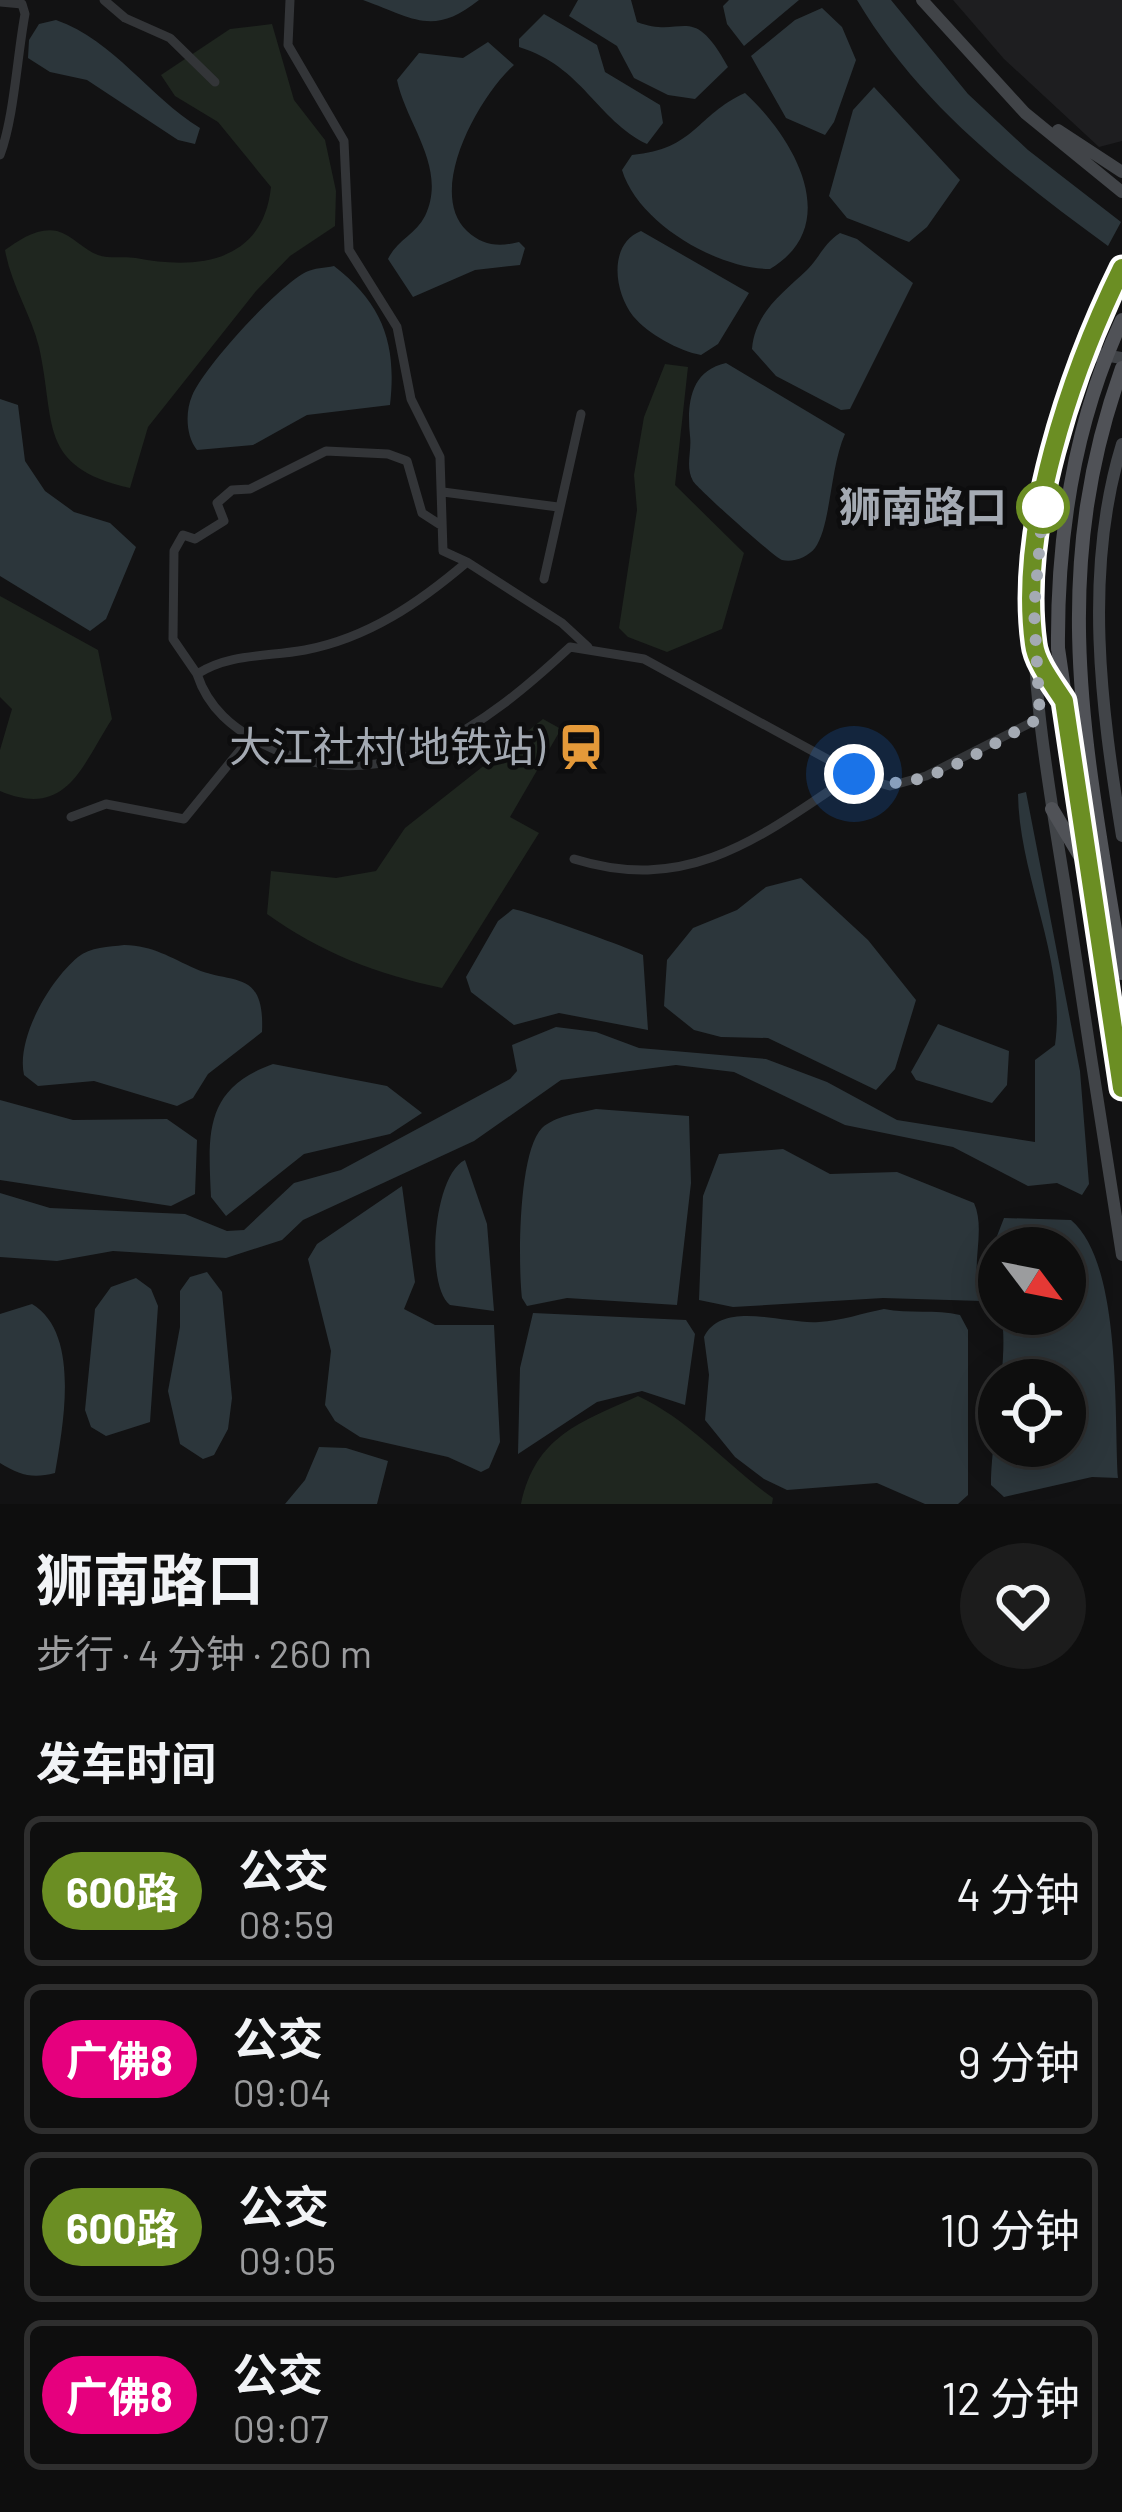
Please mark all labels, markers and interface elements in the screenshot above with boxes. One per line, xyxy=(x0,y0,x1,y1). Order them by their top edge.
place label: 狮南路口 xyxy=(839,480,1007,530)
marker: 狮南路口 xyxy=(1018,482,1068,532)
place label: 大江社村(地铁站) xyxy=(229,720,546,770)
station icon: 大江社村(地铁站) xyxy=(556,722,606,772)
your location xyxy=(824,744,884,804)
north arrow xyxy=(978,1227,1086,1335)
map controls xyxy=(978,1227,1086,1467)
button: locate xyxy=(978,1359,1086,1467)
button: heart xyxy=(960,1543,1086,1669)
text: 狮南路口 xyxy=(36,1544,264,1612)
text: 步行 · 4 分钟 · 260 m xyxy=(36,1629,372,1676)
text: 发车时间 xyxy=(36,1735,216,1789)
text: 公交 xyxy=(238,1842,328,1896)
text: 600路 xyxy=(66,1866,178,1916)
text: 4 分钟 xyxy=(956,1866,1080,1920)
text: 08:59 xyxy=(238,1900,334,1947)
text: 公交 xyxy=(233,2010,323,2064)
text: 广佛8 xyxy=(66,2034,173,2084)
text: 9 分钟 xyxy=(958,2034,1080,2088)
text: 09:04 xyxy=(233,2068,332,2115)
text: 公交 xyxy=(238,2178,328,2232)
text: 600路 xyxy=(66,2202,178,2252)
text: 10 分钟 xyxy=(940,2202,1080,2256)
text: 09:05 xyxy=(238,2236,336,2283)
text: 公交 xyxy=(233,2346,323,2400)
text: 广佛8 xyxy=(66,2370,173,2420)
text: 12 分钟 xyxy=(941,2370,1080,2424)
text: 09:07 xyxy=(233,2404,329,2451)

